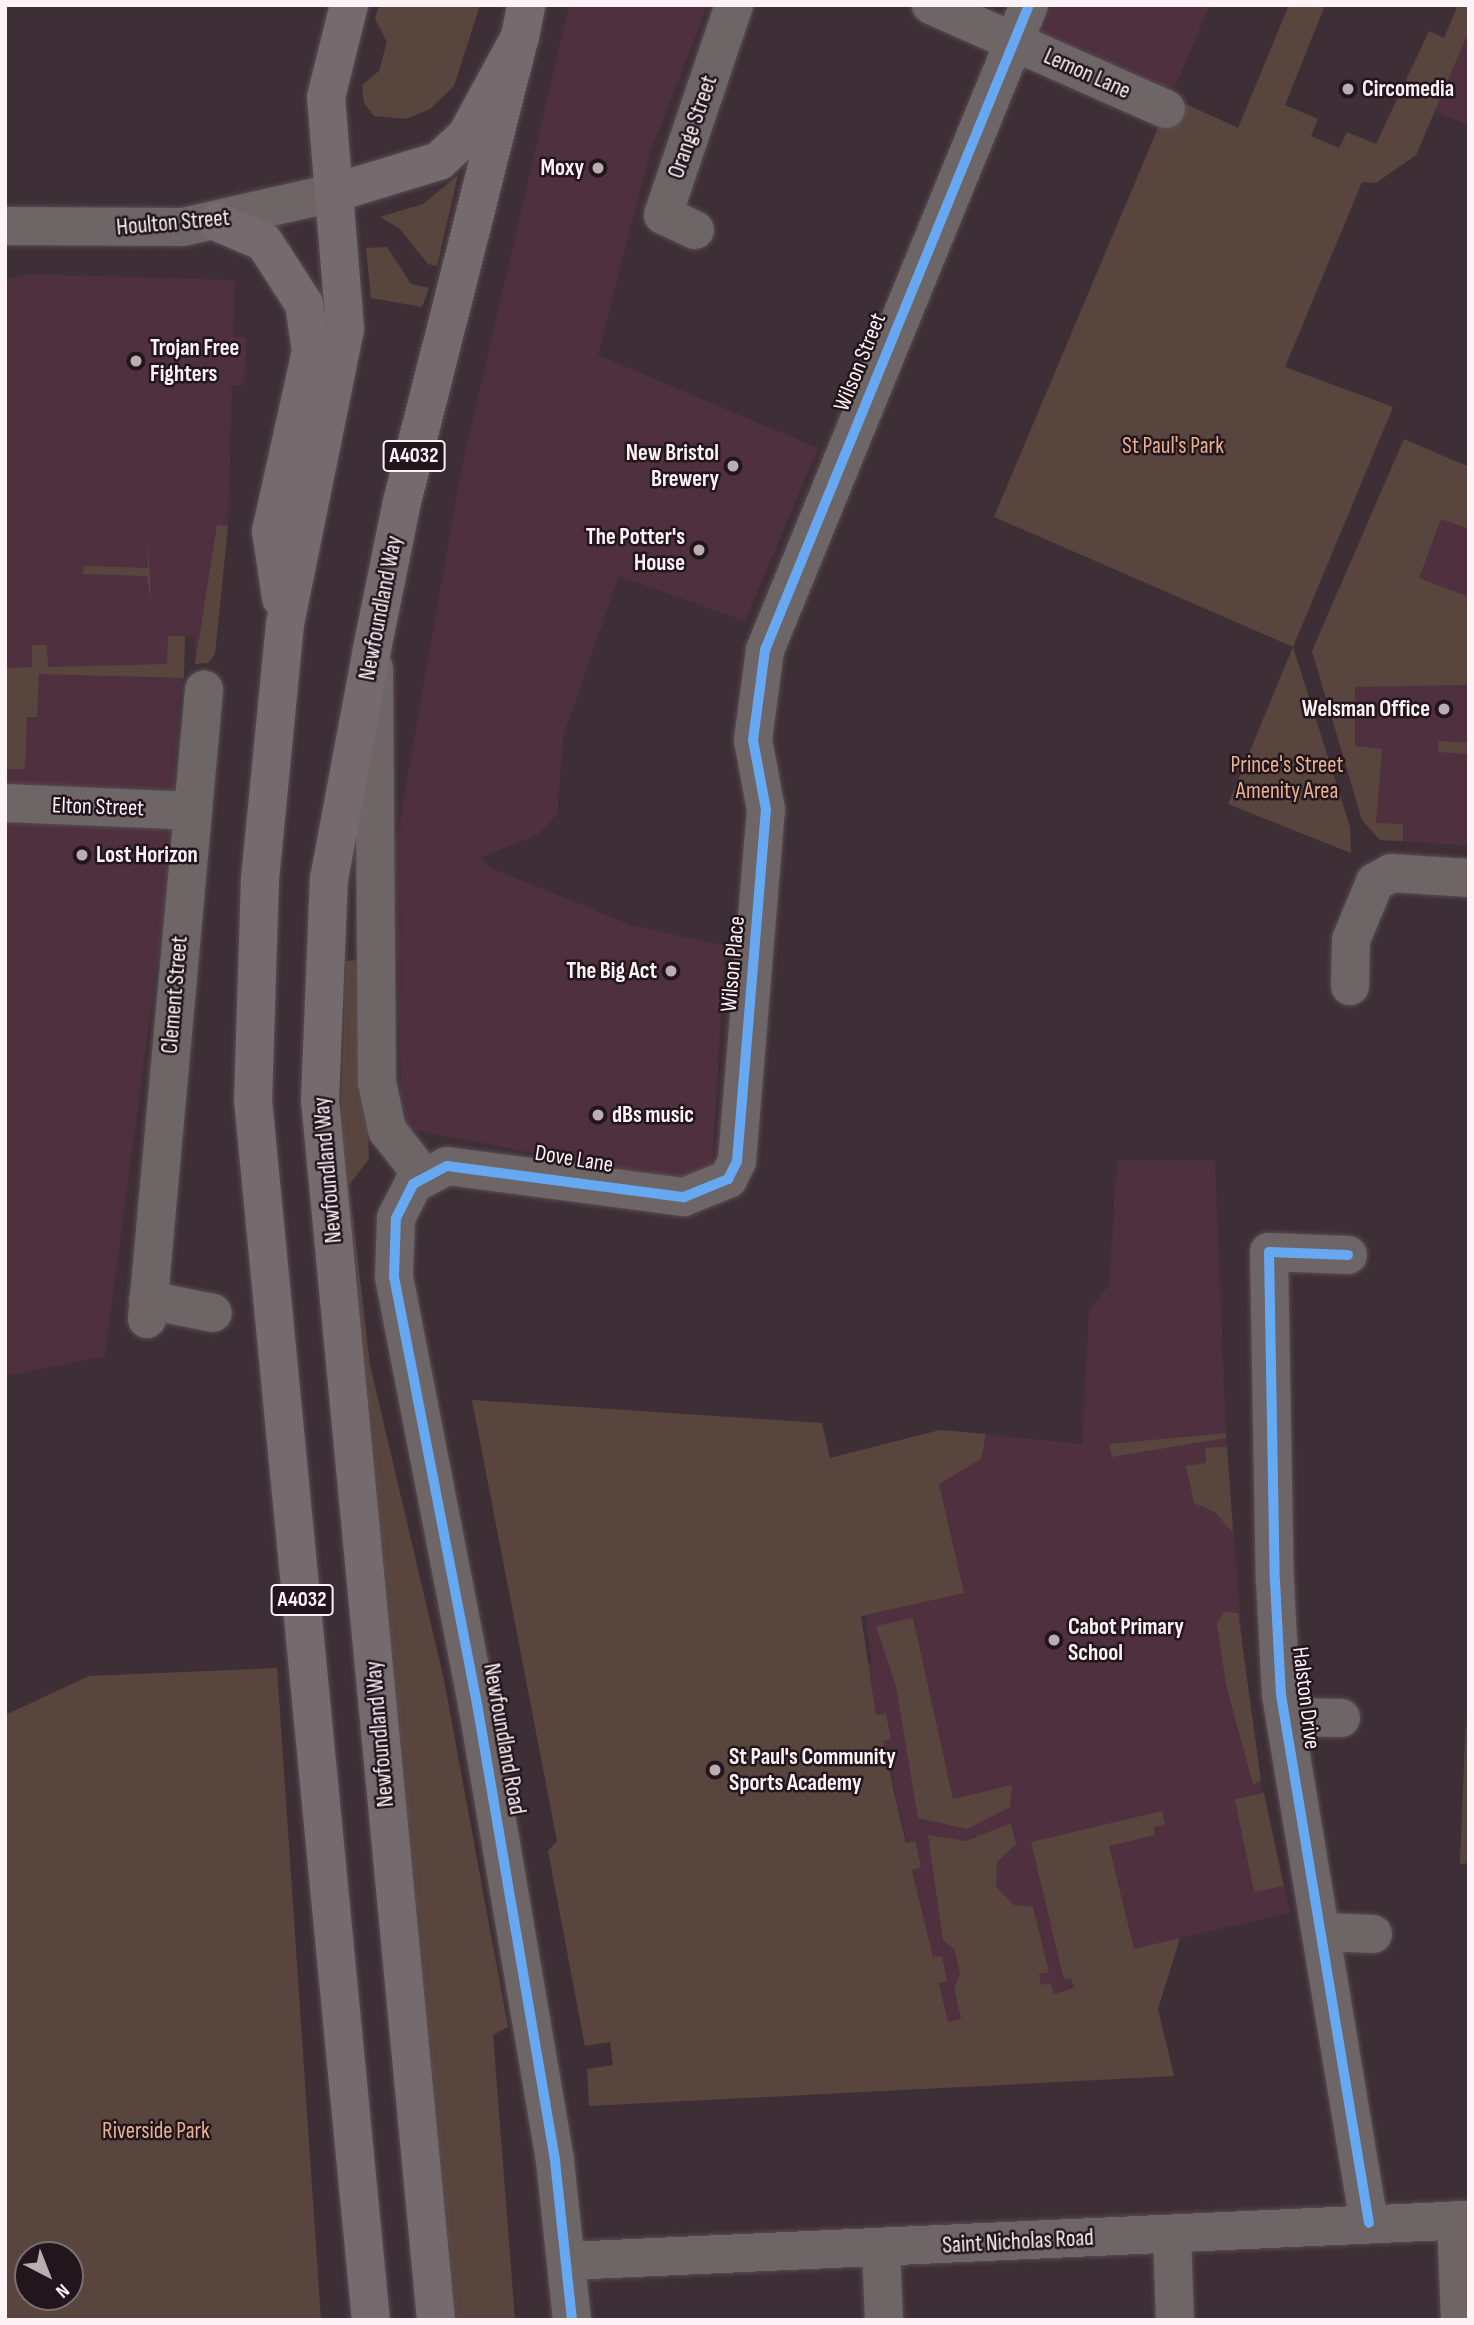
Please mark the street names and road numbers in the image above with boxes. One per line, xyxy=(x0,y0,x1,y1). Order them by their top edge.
street label: Lemon Lane xyxy=(1039,43,1135,105)
street label: Orange Street xyxy=(663,72,723,182)
street label: Houlton Street xyxy=(115,204,231,242)
street label: Wilson Street xyxy=(828,309,892,415)
road number: A4032 xyxy=(382,438,446,474)
street label: Newfoundland Way xyxy=(353,533,409,683)
street label: Elton Street xyxy=(51,792,145,822)
street label: Wilson Place xyxy=(715,915,751,1013)
street label: Clement Street xyxy=(156,935,194,1055)
street label: Newfoundland Way xyxy=(308,1096,348,1244)
street label: Dove Lane xyxy=(533,1139,615,1179)
road number: A4032 xyxy=(270,1582,334,1618)
street label: Halston Drive xyxy=(1286,1645,1326,1751)
street label: Newfoundland Way xyxy=(360,1660,400,1808)
street label: Newfoundland Road xyxy=(477,1661,531,1817)
street label: Saint Nicholas Road xyxy=(942,2224,1094,2260)

